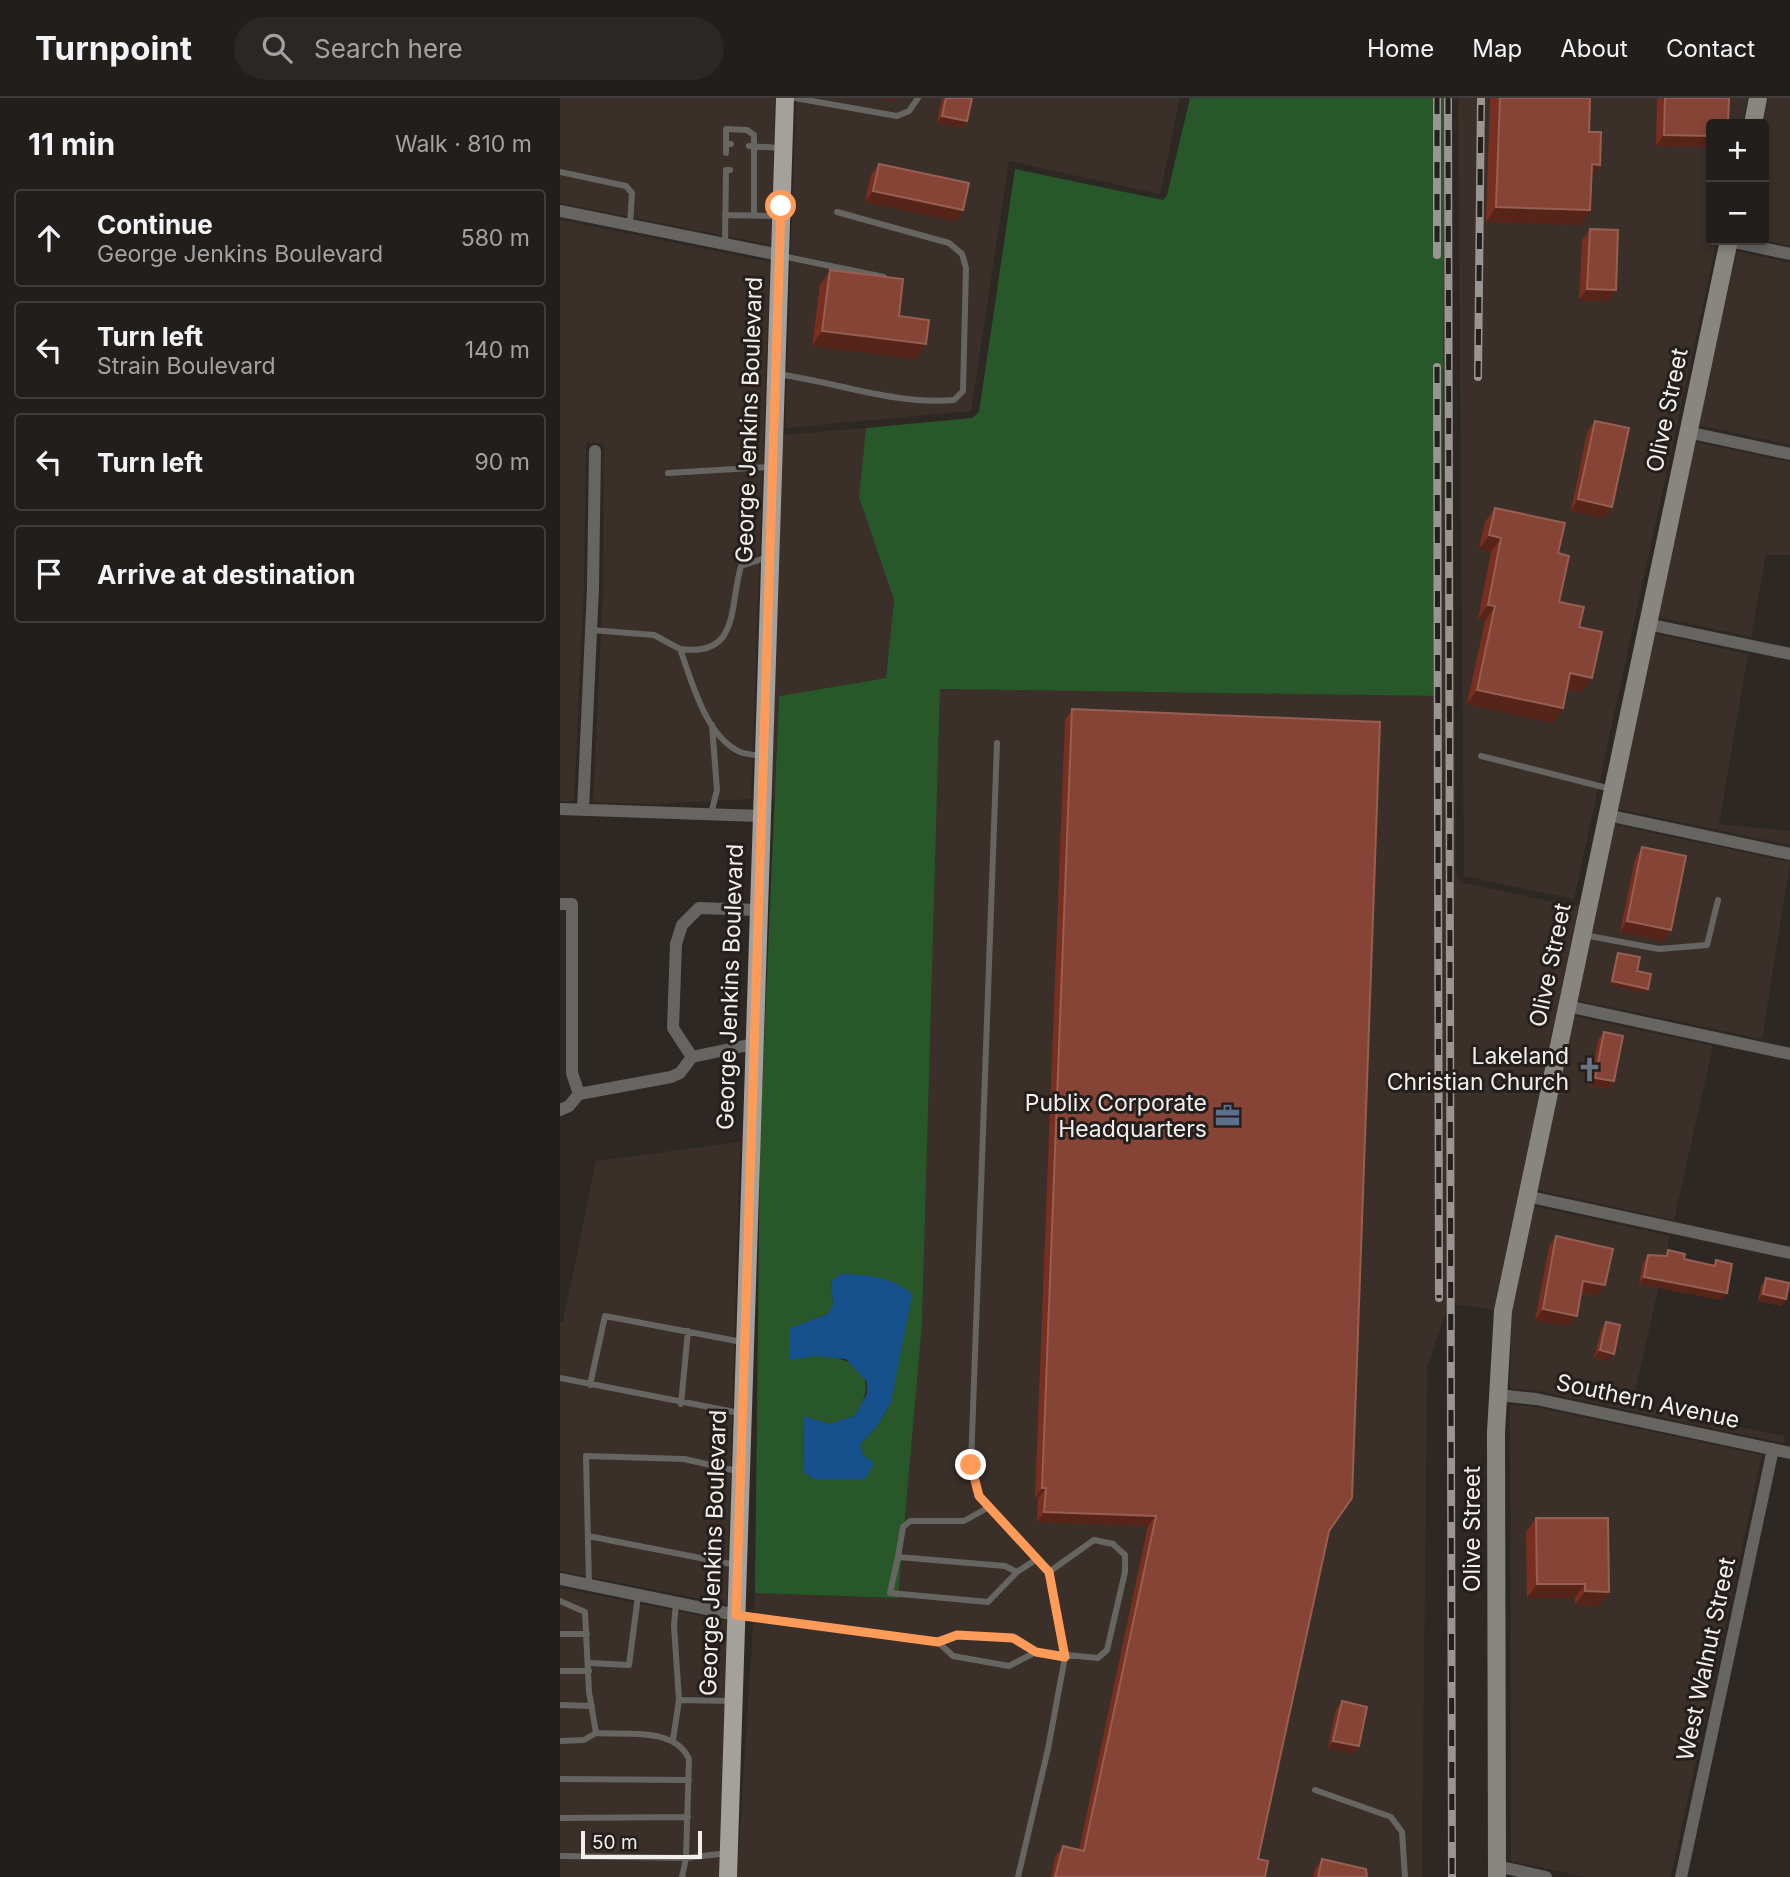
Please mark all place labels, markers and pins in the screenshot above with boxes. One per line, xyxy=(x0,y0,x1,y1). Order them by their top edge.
place label: Lakeland Christian Church xyxy=(1387,1042,1569,1096)
church icon: Lakeland Christian Church xyxy=(1575,1055,1603,1083)
place label: Publix Corporate Headquarters xyxy=(1025,1089,1207,1143)
office icon: Publix Corporate Headquarters xyxy=(1213,1102,1241,1130)

